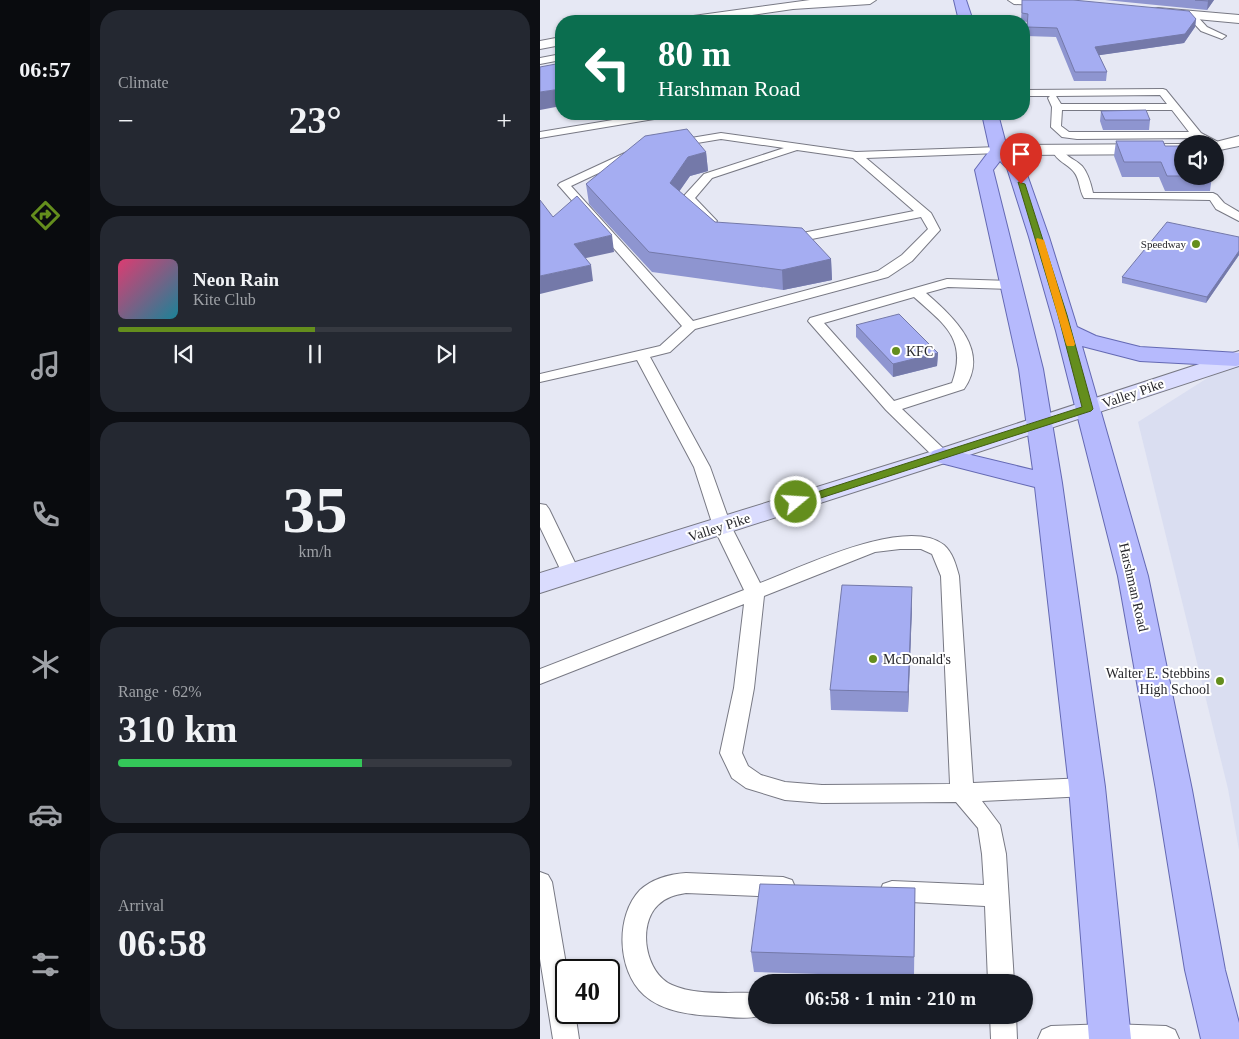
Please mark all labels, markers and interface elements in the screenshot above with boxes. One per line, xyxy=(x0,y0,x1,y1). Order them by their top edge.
icon: left xyxy=(575,35,640,100)
text: 80 m xyxy=(658,35,731,74)
text: 06:57 xyxy=(19,57,71,82)
text: Climate xyxy=(118,74,169,91)
text: Harshman Road xyxy=(658,76,800,101)
text: 23° xyxy=(288,99,342,141)
text: − xyxy=(118,105,134,136)
text: + xyxy=(496,105,512,136)
pin xyxy=(1000,133,1042,184)
map controls xyxy=(1174,135,1224,185)
button: sound xyxy=(1174,135,1224,185)
icon: arrive xyxy=(1007,140,1035,168)
icon: directions xyxy=(28,198,63,233)
place label: Speedway xyxy=(1141,238,1186,250)
marker: Speedway xyxy=(1190,238,1202,250)
text: Neon Rain xyxy=(193,269,279,290)
text: Kite Club xyxy=(193,291,256,308)
icon: previous xyxy=(170,340,198,368)
icon: pause xyxy=(301,340,329,368)
icon: next xyxy=(432,340,460,368)
place label: KFC xyxy=(906,344,933,359)
marker: KFC xyxy=(890,345,902,357)
icon: music xyxy=(28,348,63,383)
street label: Valley Pike xyxy=(1100,376,1166,411)
text: 35 xyxy=(283,474,348,546)
position arrow xyxy=(769,475,821,527)
icon: phone xyxy=(28,497,63,532)
street label: Valley Pike xyxy=(686,510,752,545)
street label: Harshman Road xyxy=(1116,541,1151,633)
text: km/h xyxy=(299,543,331,560)
icon: climate xyxy=(28,647,63,682)
place label: McDonald's xyxy=(883,652,951,667)
marker: McDonald's xyxy=(867,653,879,665)
place label: Walter E. Stebbins High School xyxy=(1106,666,1210,697)
marker: Walter E. Stebbins High School xyxy=(1214,675,1226,687)
text: Range · 62% xyxy=(118,683,202,700)
text: 310 km xyxy=(118,708,237,750)
icon: car xyxy=(28,797,63,832)
text: Arrival xyxy=(118,897,164,914)
text: 06:58 xyxy=(118,922,207,964)
icon: filters xyxy=(28,947,63,982)
speed limit sign: 40 xyxy=(555,959,620,1024)
text: 06:58 · 1 min · 210 m xyxy=(805,988,976,1009)

